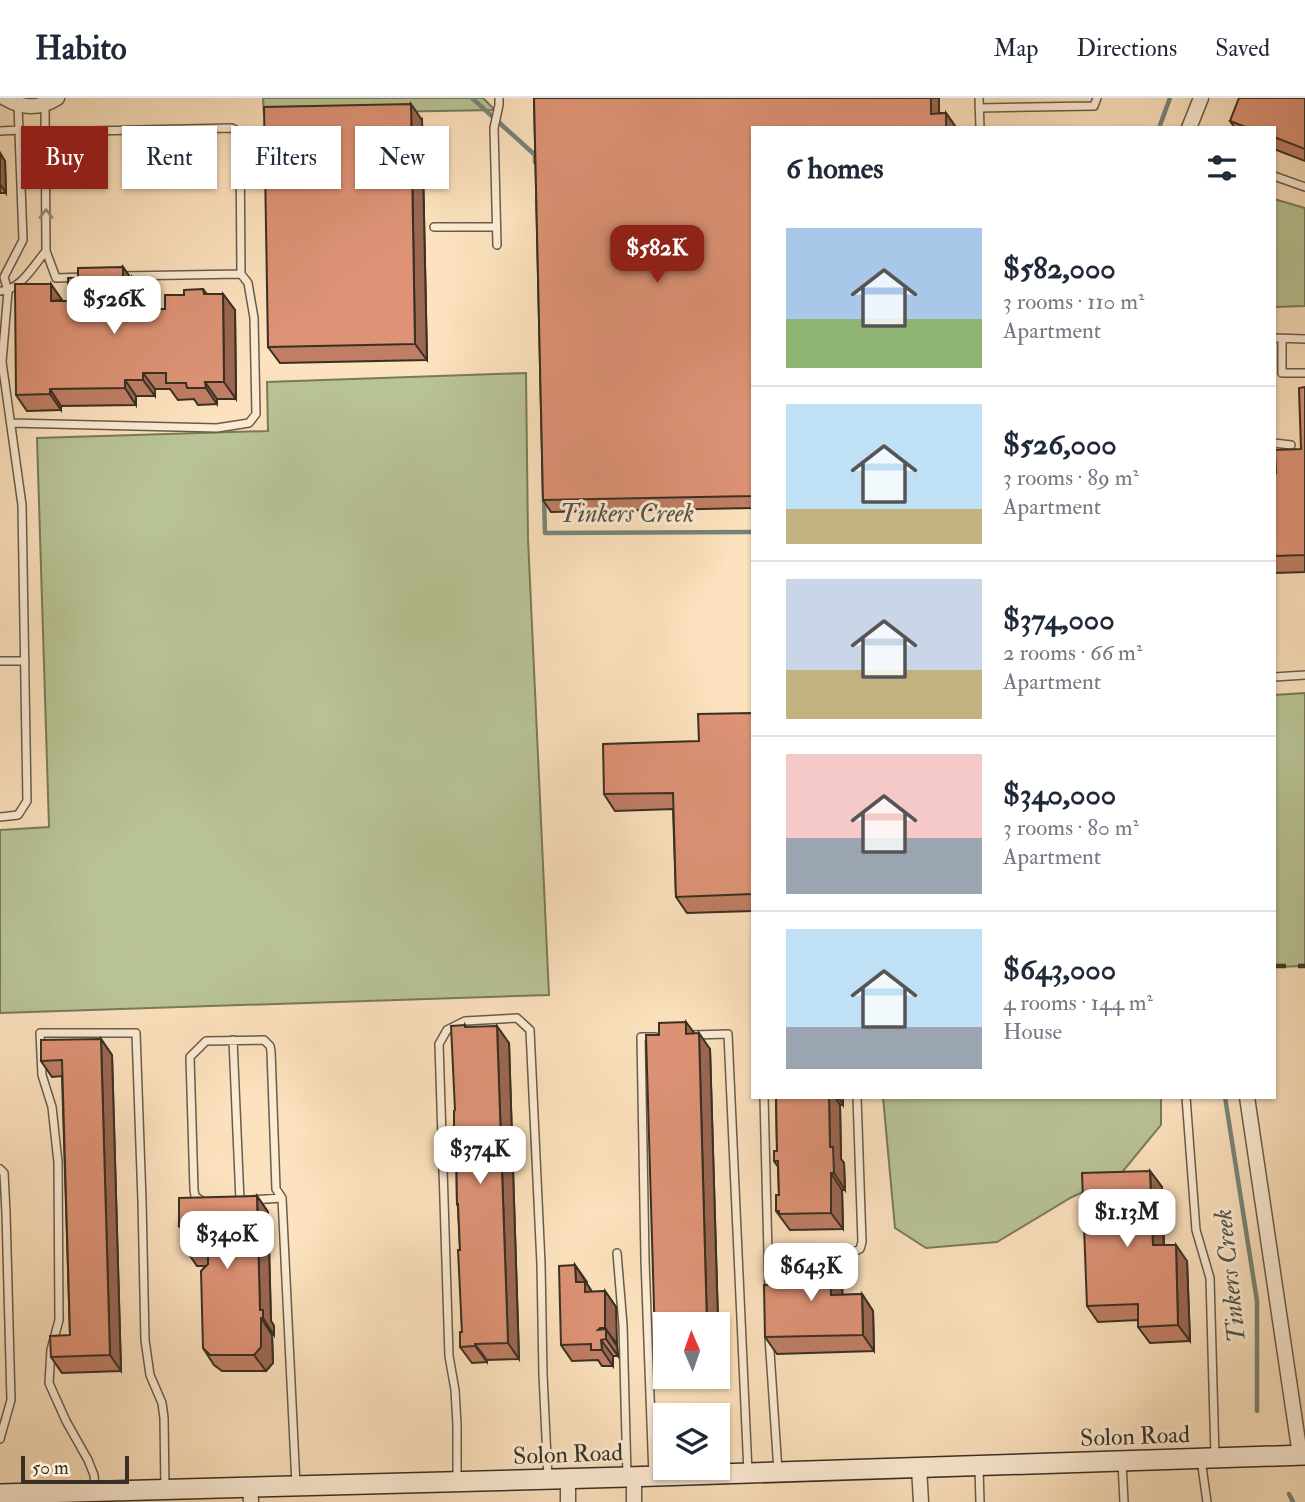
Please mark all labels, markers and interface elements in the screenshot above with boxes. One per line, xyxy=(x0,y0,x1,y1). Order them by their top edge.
text: Habito xyxy=(35,28,127,69)
text: Map xyxy=(993,33,1038,64)
text: Directions xyxy=(1076,33,1177,64)
text: Saved xyxy=(1215,33,1270,64)
chip: Buy xyxy=(21,126,108,189)
chip: Rent xyxy=(122,126,217,189)
chip: Filters xyxy=(231,126,341,189)
chip: New xyxy=(355,126,449,189)
icon: filters xyxy=(1203,149,1241,187)
text: 6 homes xyxy=(786,150,884,187)
one-way arrow xyxy=(38,208,54,218)
pin: $582K xyxy=(608,226,706,285)
text: $582K xyxy=(626,233,688,262)
text: $582,000 xyxy=(1003,250,1116,287)
icon: home xyxy=(842,256,926,340)
pin: $526K xyxy=(65,276,163,336)
text: $526K xyxy=(83,284,145,313)
text: 3 rooms · 110 m² xyxy=(1003,287,1144,316)
text: Apartment xyxy=(1003,316,1101,345)
text: $526,000 xyxy=(1003,426,1117,463)
icon: home xyxy=(842,432,926,516)
text: 3 rooms · 89 m² xyxy=(1003,463,1139,492)
text: Apartment xyxy=(1003,492,1101,521)
water label: Tinkers Creek xyxy=(560,498,694,530)
text: $374,000 xyxy=(1003,601,1115,638)
icon: home xyxy=(842,607,926,691)
text: 2 rooms · 66 m² xyxy=(1003,638,1142,667)
text: Apartment xyxy=(1003,667,1101,696)
text: $340,000 xyxy=(1003,776,1116,813)
icon: home xyxy=(842,782,926,866)
text: 3 rooms · 80 m² xyxy=(1003,813,1139,842)
text: Apartment xyxy=(1003,842,1101,871)
text: $643,000 xyxy=(1003,951,1116,988)
icon: home xyxy=(842,957,926,1041)
text: 4 rooms · 144 m² xyxy=(1003,988,1153,1017)
text: House xyxy=(1003,1017,1062,1046)
pin: $374K xyxy=(431,1126,529,1186)
text: $374K xyxy=(450,1134,510,1163)
pin: $1.13M xyxy=(1070,1190,1184,1249)
text: $1.13M xyxy=(1095,1197,1160,1226)
water label: Tinkers Creek xyxy=(1207,1207,1253,1344)
pin: $340K xyxy=(178,1212,276,1271)
text: $340K xyxy=(196,1219,258,1248)
pin: $643K xyxy=(762,1244,860,1303)
text: $643K xyxy=(780,1251,842,1280)
north arrow xyxy=(653,1312,730,1390)
map controls xyxy=(653,1312,730,1480)
button: layers xyxy=(653,1403,730,1480)
street label: Solon Road xyxy=(1080,1419,1191,1454)
street label: Solon Road xyxy=(513,1437,624,1472)
scale bar xyxy=(21,1453,130,1485)
text: 50 m xyxy=(32,1456,69,1480)

